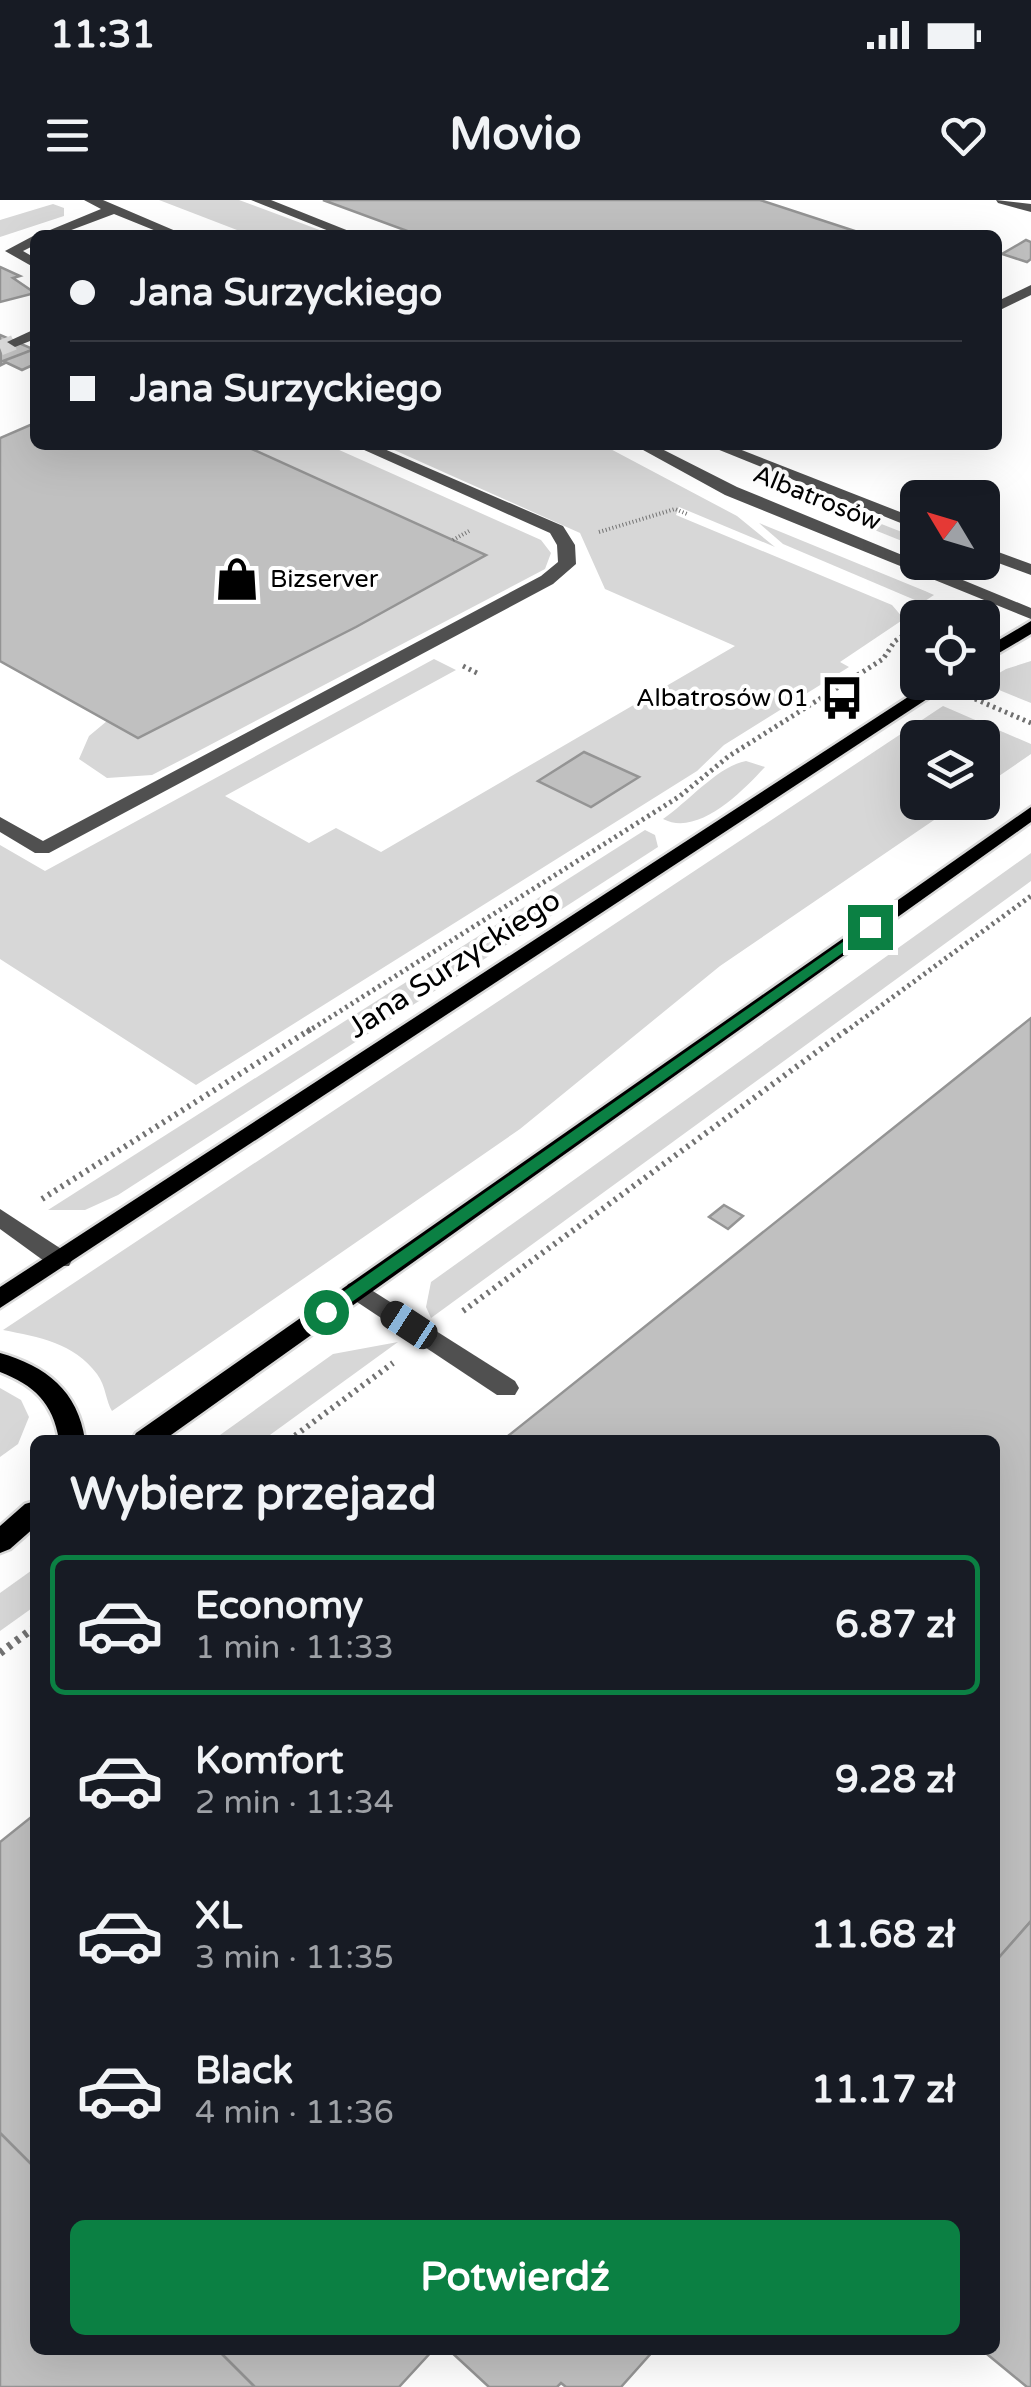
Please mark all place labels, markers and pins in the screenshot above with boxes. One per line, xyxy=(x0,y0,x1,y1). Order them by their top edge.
shop icon: Bizserver xyxy=(213,555,261,603)
place label: Bizserver xyxy=(270,564,379,594)
bus stop icon: Albatrosów 01 xyxy=(818,674,866,722)
place label: Albatrosów 01 xyxy=(636,683,809,713)

